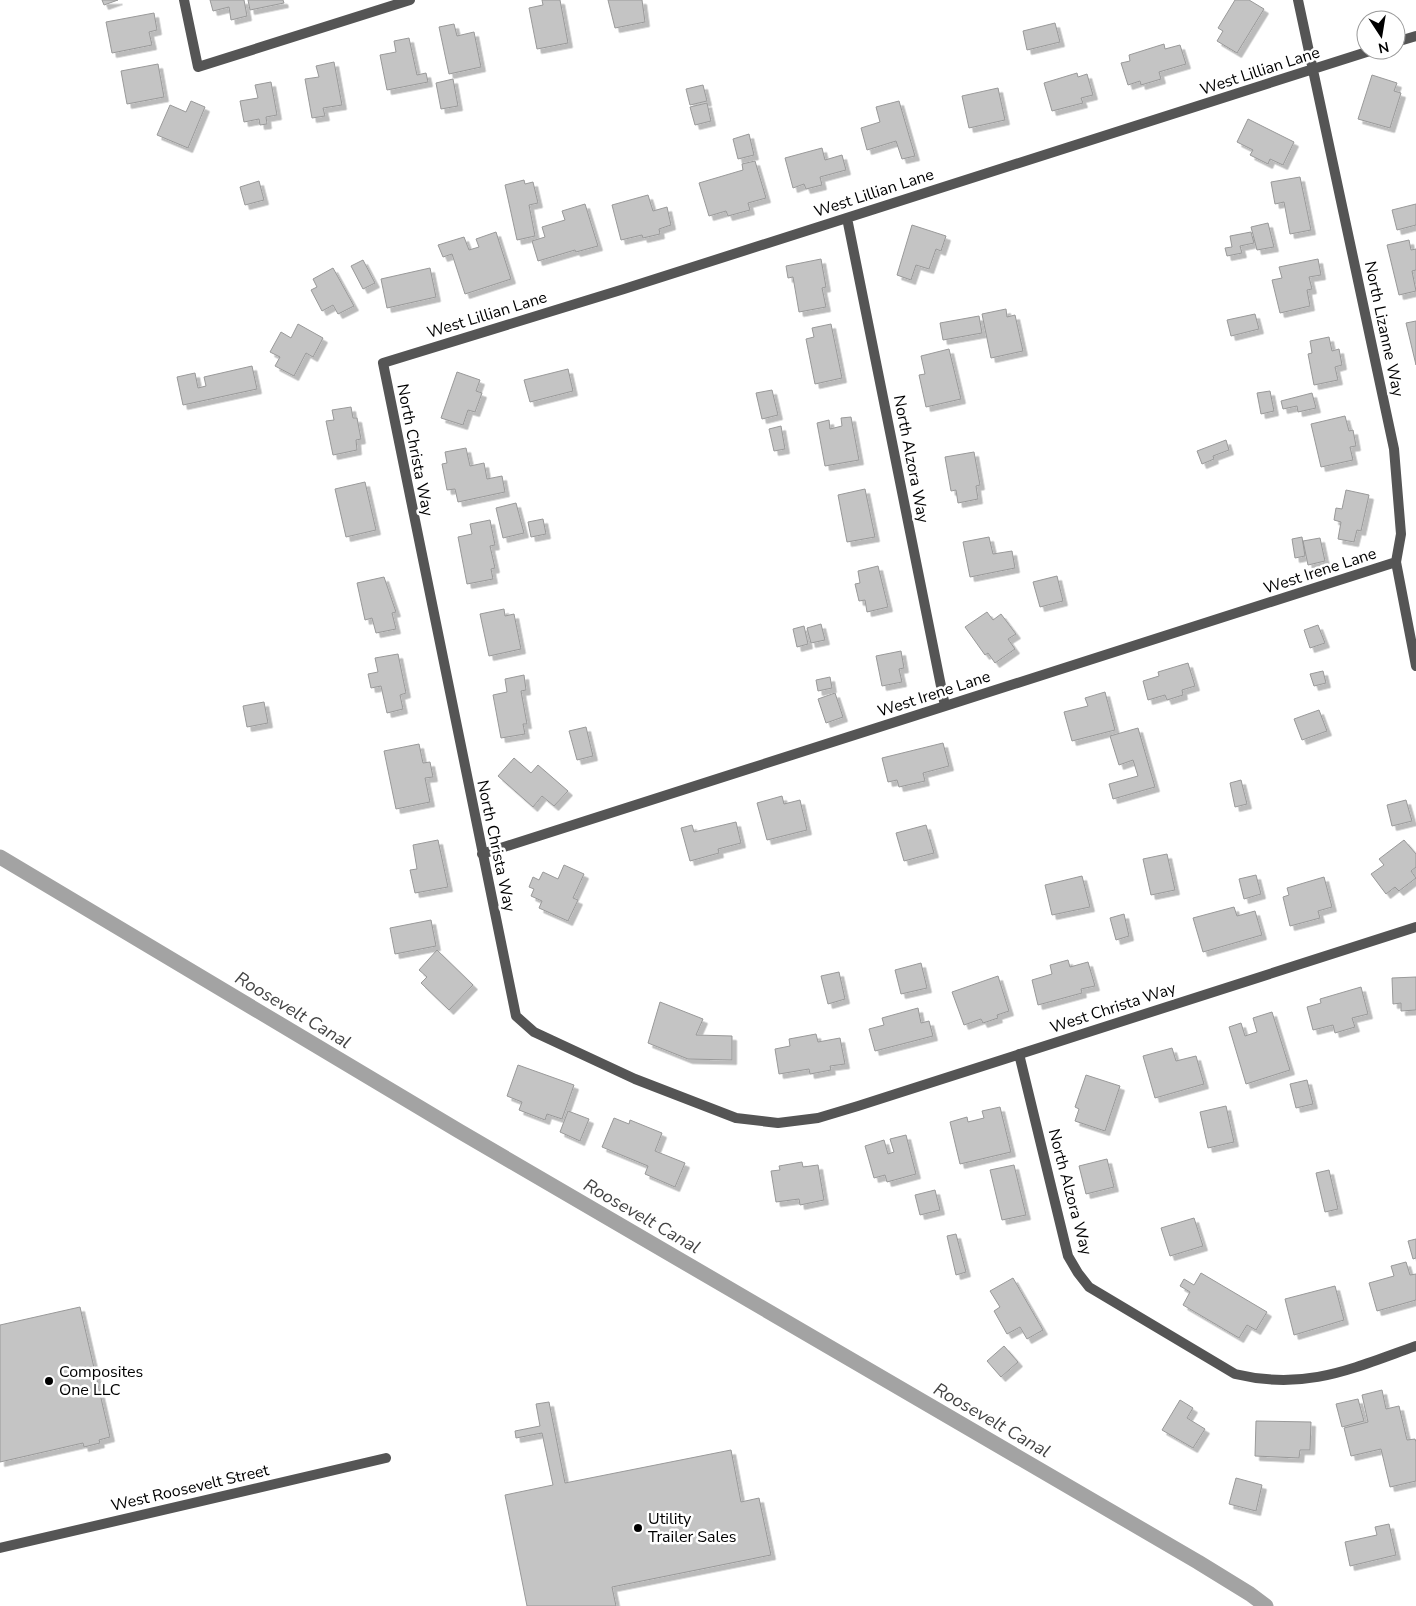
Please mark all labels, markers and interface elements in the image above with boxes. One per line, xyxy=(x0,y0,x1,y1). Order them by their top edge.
north arrow xyxy=(1356,10,1406,60)
text: N xyxy=(1376,37,1391,58)
street label: West Lillian Lane xyxy=(1197,41,1323,101)
street label: West Lillian Lane xyxy=(811,163,937,223)
street label: North Lizanne Way xyxy=(1359,259,1409,400)
street label: West Lillian Lane xyxy=(424,286,550,344)
street label: North Christa Way xyxy=(391,382,439,519)
street label: North Alzora Way xyxy=(888,393,934,526)
street label: West Irene Lane xyxy=(1261,542,1379,600)
street label: West Irene Lane xyxy=(875,665,993,723)
street label: North Christa Way xyxy=(471,778,521,915)
water label: Roosevelt Canal xyxy=(231,966,355,1054)
street label: West Christa Way xyxy=(1047,977,1179,1039)
street label: North Alzora Way xyxy=(1043,1126,1098,1258)
water label: Roosevelt Canal xyxy=(579,1173,705,1259)
place label: Composites One LLC xyxy=(59,1361,143,1401)
marker: Composites One LLC xyxy=(43,1375,55,1387)
water label: Roosevelt Canal xyxy=(929,1377,1055,1463)
street label: West Roosevelt Street xyxy=(109,1459,272,1517)
place label: Utility Trailer Sales xyxy=(648,1508,736,1548)
marker: Utility Trailer Sales xyxy=(632,1522,644,1534)

